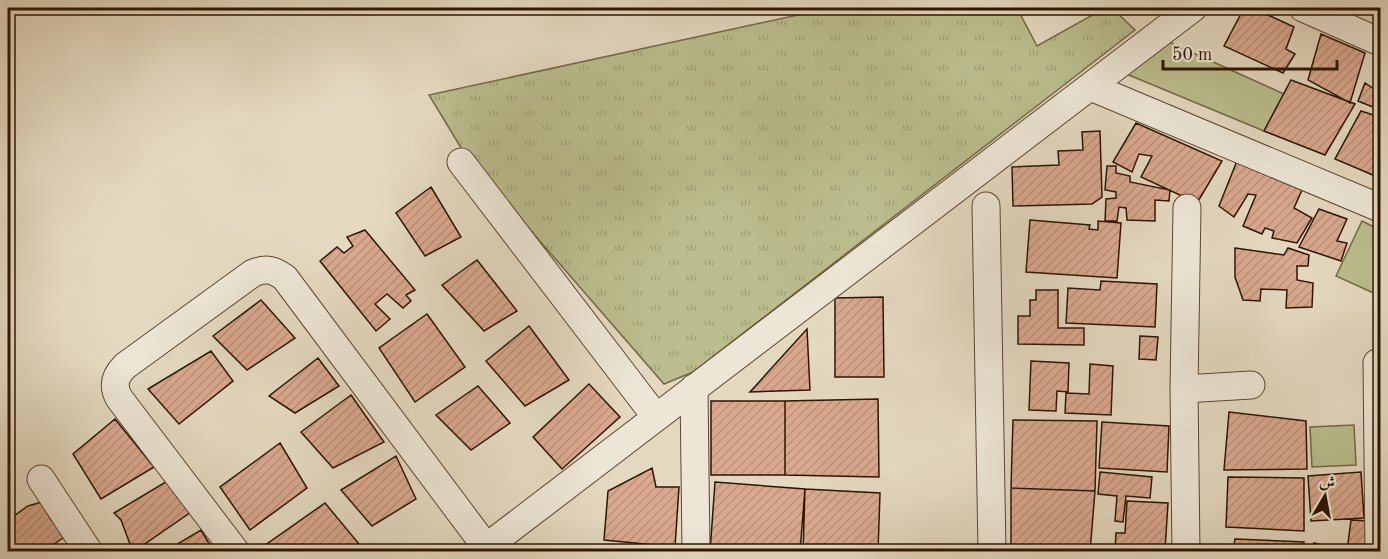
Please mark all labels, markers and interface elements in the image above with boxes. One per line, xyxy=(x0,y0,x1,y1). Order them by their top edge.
scale bar xyxy=(1163,33,1337,71)
text: 50 m xyxy=(1172,46,1212,64)
north arrow xyxy=(1295,466,1355,526)
text: ش xyxy=(1318,474,1336,492)

